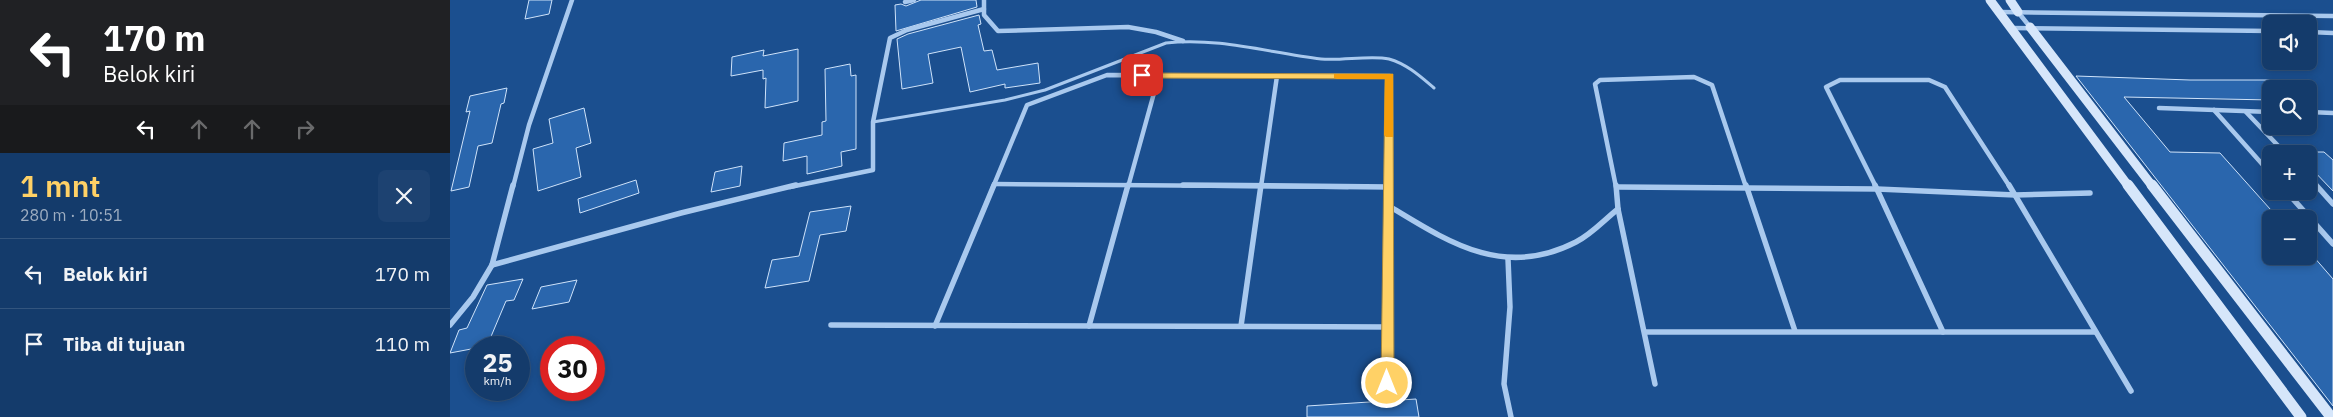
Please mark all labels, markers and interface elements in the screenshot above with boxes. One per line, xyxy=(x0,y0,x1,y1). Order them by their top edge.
text: 170 m xyxy=(103,15,206,61)
map controls xyxy=(2262,15,2317,265)
button: sound xyxy=(2262,15,2317,70)
icon: left xyxy=(20,20,85,85)
pin xyxy=(1121,54,1163,96)
text: Belok kiri xyxy=(103,59,195,88)
icon: arrive xyxy=(1128,61,1156,89)
button: search xyxy=(2262,80,2317,135)
icon: left xyxy=(132,115,160,143)
icon: ahead xyxy=(185,115,213,143)
icon: ahead xyxy=(238,115,266,143)
icon: right xyxy=(291,115,319,143)
button: + xyxy=(2262,145,2317,200)
text: 1 mnt xyxy=(20,166,101,205)
button: close xyxy=(378,170,430,222)
text: 280 m · 10:51 xyxy=(20,205,122,225)
button: − xyxy=(2262,210,2317,265)
icon: left xyxy=(20,260,48,288)
text: Belok kiri xyxy=(63,262,148,286)
text: 170 m xyxy=(375,262,430,286)
icon: arrive xyxy=(20,330,48,358)
text: Tiba di tujuan xyxy=(63,332,185,356)
text: 110 m xyxy=(375,332,430,356)
speed limit sign: 30 xyxy=(540,336,605,401)
text: 25 xyxy=(482,346,513,379)
position arrow xyxy=(1360,356,1412,408)
text: km/h xyxy=(483,373,512,388)

